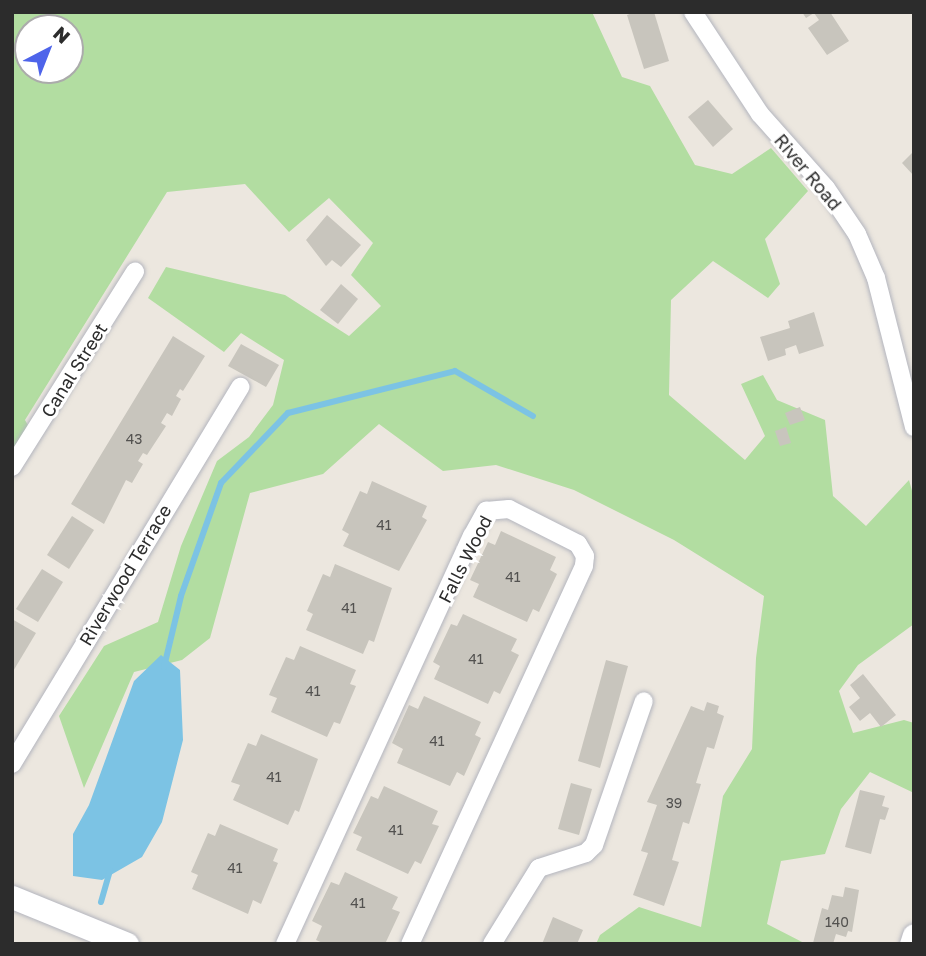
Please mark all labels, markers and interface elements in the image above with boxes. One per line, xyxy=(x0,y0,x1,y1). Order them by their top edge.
north arrow xyxy=(14,14,84,84)
text: N xyxy=(49,21,75,48)
street label: River Road xyxy=(770,129,846,215)
street label: Canal Street xyxy=(36,319,112,421)
house number: 43 xyxy=(126,431,142,447)
street label: Riverwood Terrace xyxy=(74,501,176,649)
street label: Falls Wood xyxy=(434,512,496,606)
house number: 41 xyxy=(376,517,392,533)
house number: 41 xyxy=(505,569,521,585)
house number: 41 xyxy=(341,600,357,616)
house number: 41 xyxy=(468,651,484,667)
house number: 41 xyxy=(305,683,321,699)
house number: 41 xyxy=(429,733,445,749)
house number: 41 xyxy=(266,769,282,785)
house number: 39 xyxy=(666,795,682,811)
house number: 41 xyxy=(388,822,404,838)
house number: 41 xyxy=(227,860,243,876)
house number: 41 xyxy=(350,895,366,911)
house number: 140 xyxy=(825,914,849,930)

